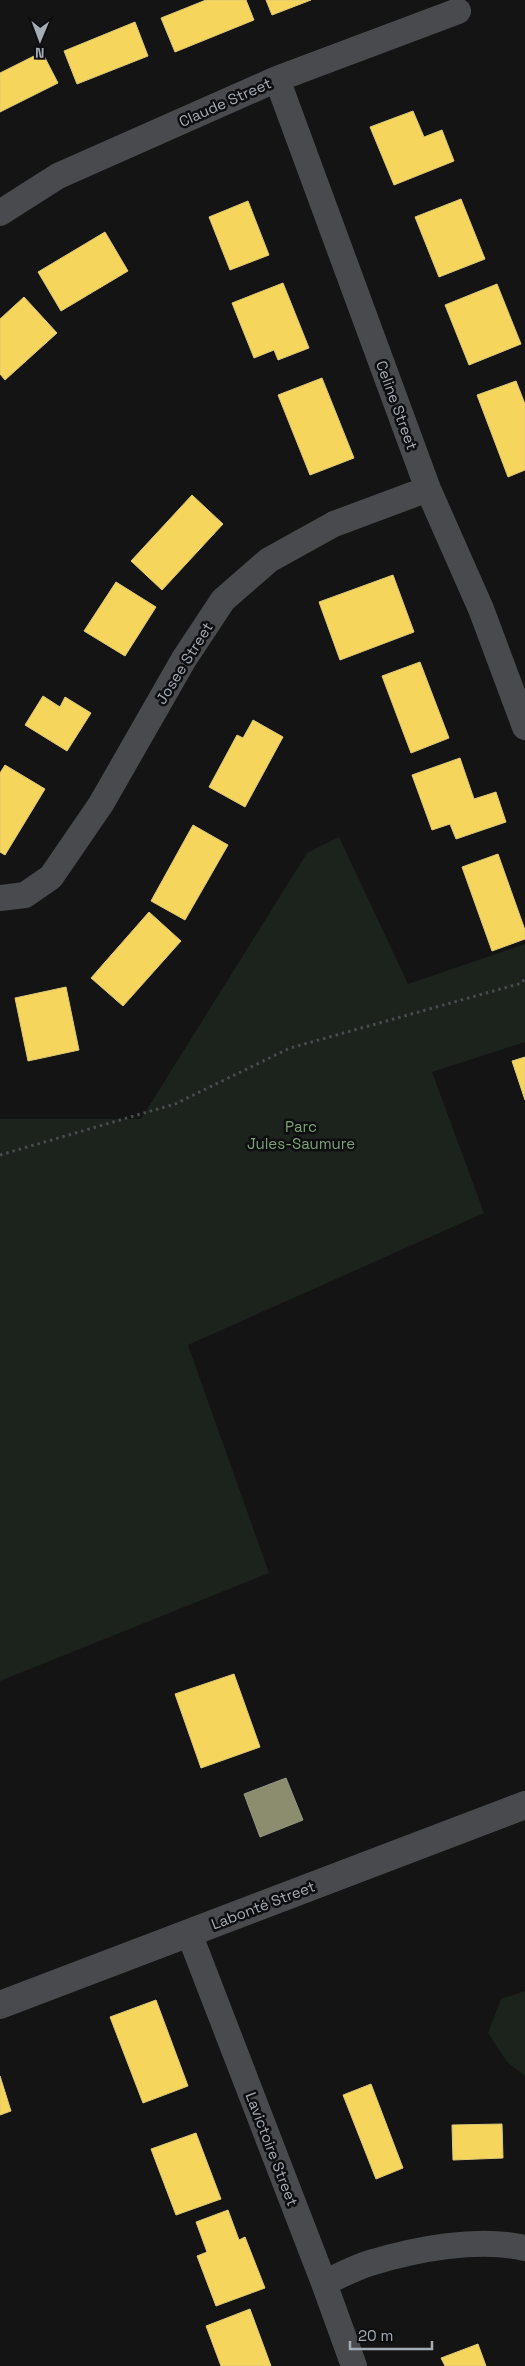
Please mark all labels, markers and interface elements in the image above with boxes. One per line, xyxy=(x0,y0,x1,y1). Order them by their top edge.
north arrow xyxy=(15,15,65,65)
text: N xyxy=(35,44,45,62)
street label: Claude Street xyxy=(176,73,274,131)
street label: Celine Street xyxy=(372,358,422,452)
street label: Josee Street xyxy=(151,618,217,708)
park label: Parc Jules-Saumure xyxy=(247,1117,355,1153)
street label: Labonté Street xyxy=(208,1876,318,1934)
street label: Lavictoire Street xyxy=(242,2089,302,2209)
scale bar xyxy=(350,2318,432,2350)
text: 20 m xyxy=(358,2326,393,2345)

